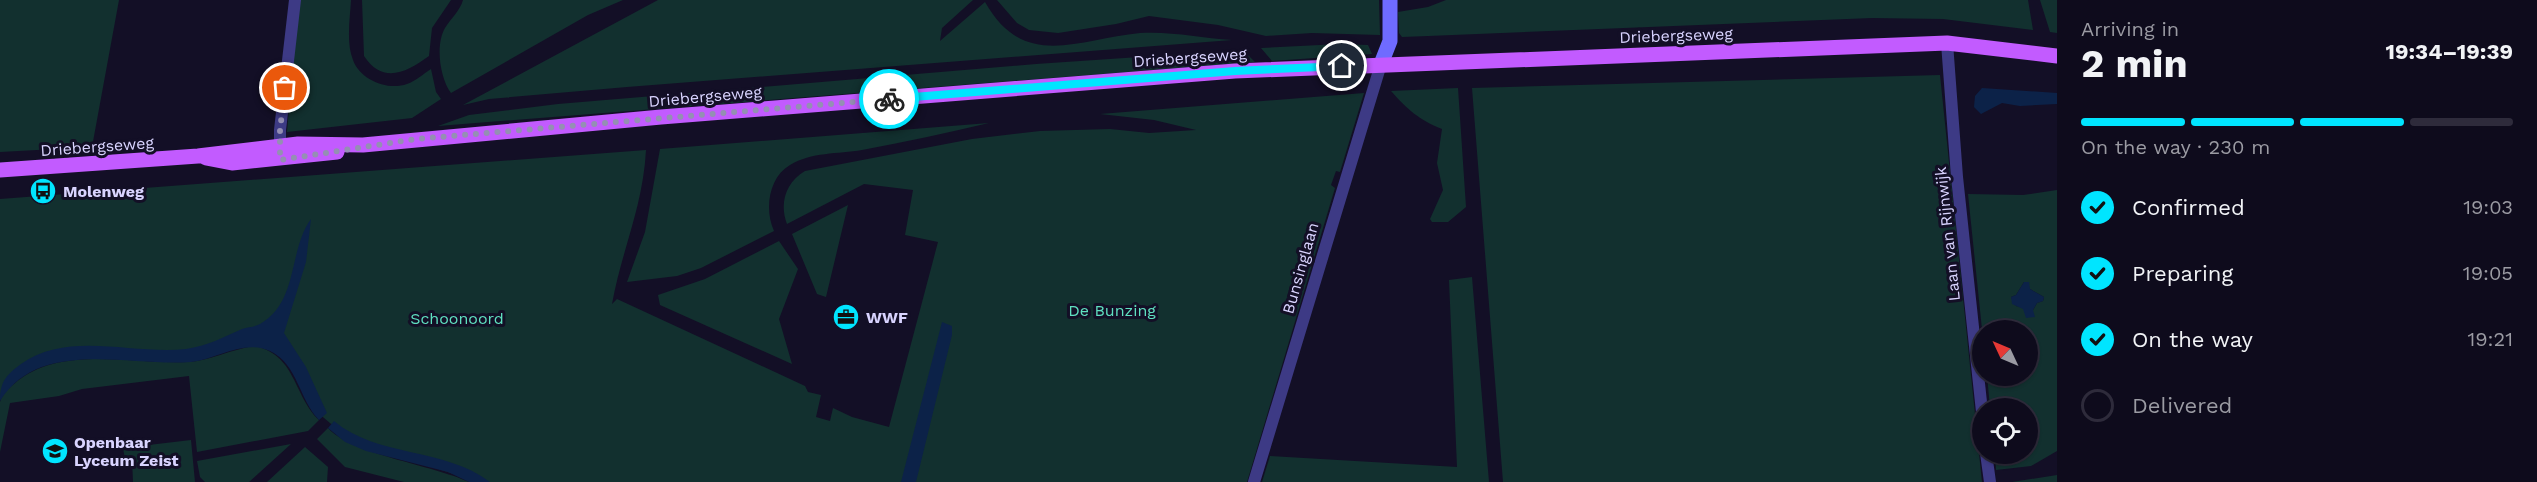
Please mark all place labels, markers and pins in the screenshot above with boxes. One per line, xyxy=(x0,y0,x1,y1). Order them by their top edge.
pin xyxy=(1316,40,1367,91)
pin xyxy=(259,62,310,113)
bus stop icon: Molenweg xyxy=(28,176,58,206)
place label: Molenweg xyxy=(63,182,144,201)
office icon: WWF xyxy=(831,302,861,332)
place label: WWF xyxy=(866,308,908,327)
place label: Openbaar Lyceum Zeist xyxy=(74,433,179,470)
school or university icon: Openbaar Lyceum Zeist xyxy=(40,436,70,466)

